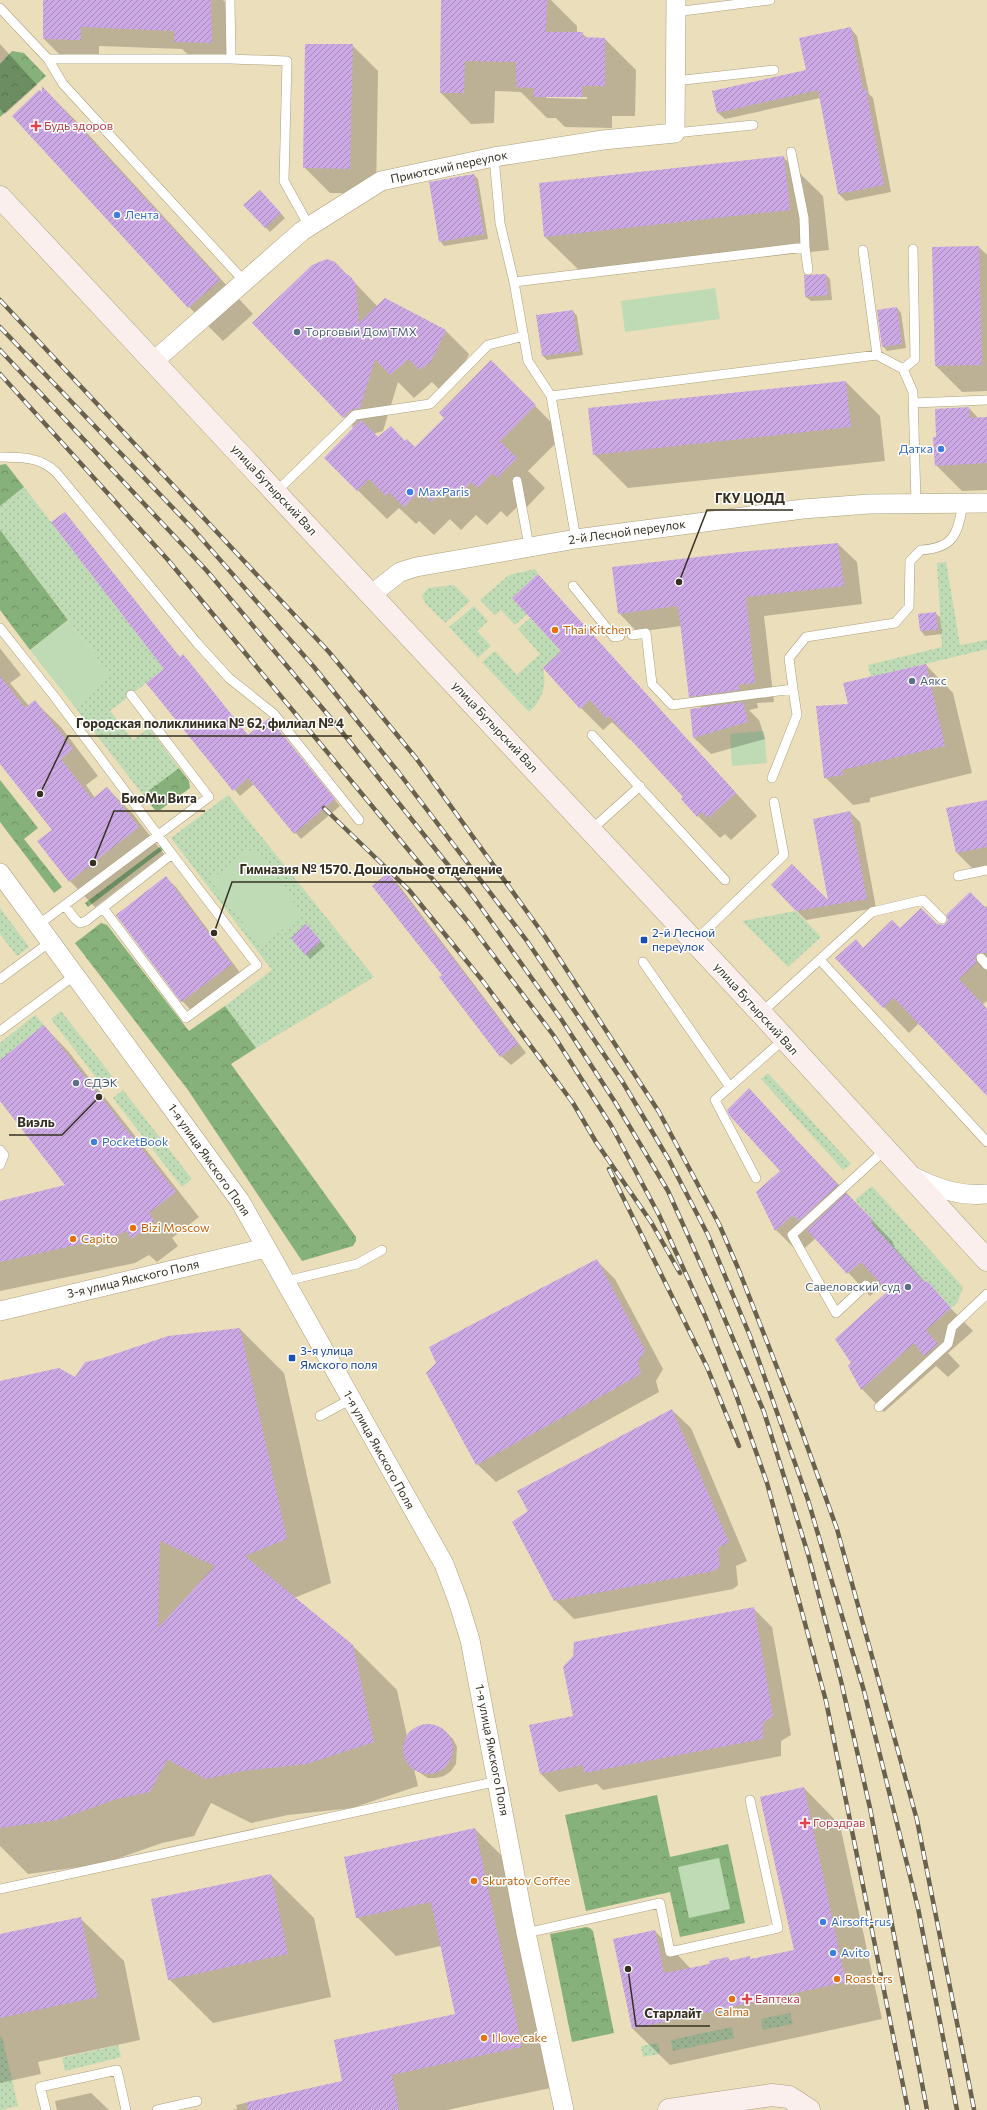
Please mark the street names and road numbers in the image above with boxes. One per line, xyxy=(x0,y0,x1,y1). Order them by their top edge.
street label: Приютский переулок xyxy=(389,147,509,185)
street label: улица Бутырский Вал xyxy=(229,441,321,538)
street label: 2-й Лесной переулок xyxy=(567,516,687,546)
street label: улица Бутырский Вал xyxy=(450,678,542,775)
street label: улица Бутырский Вал xyxy=(712,959,802,1057)
street label: 1-я улица Ямского Поля xyxy=(166,1101,254,1218)
street label: 3-я улица Ямского Поля xyxy=(65,1256,200,1300)
street label: 1-я улица Ямского Поля xyxy=(341,1388,418,1511)
street label: 1-я улица Ямского Поля xyxy=(473,1683,513,1817)

